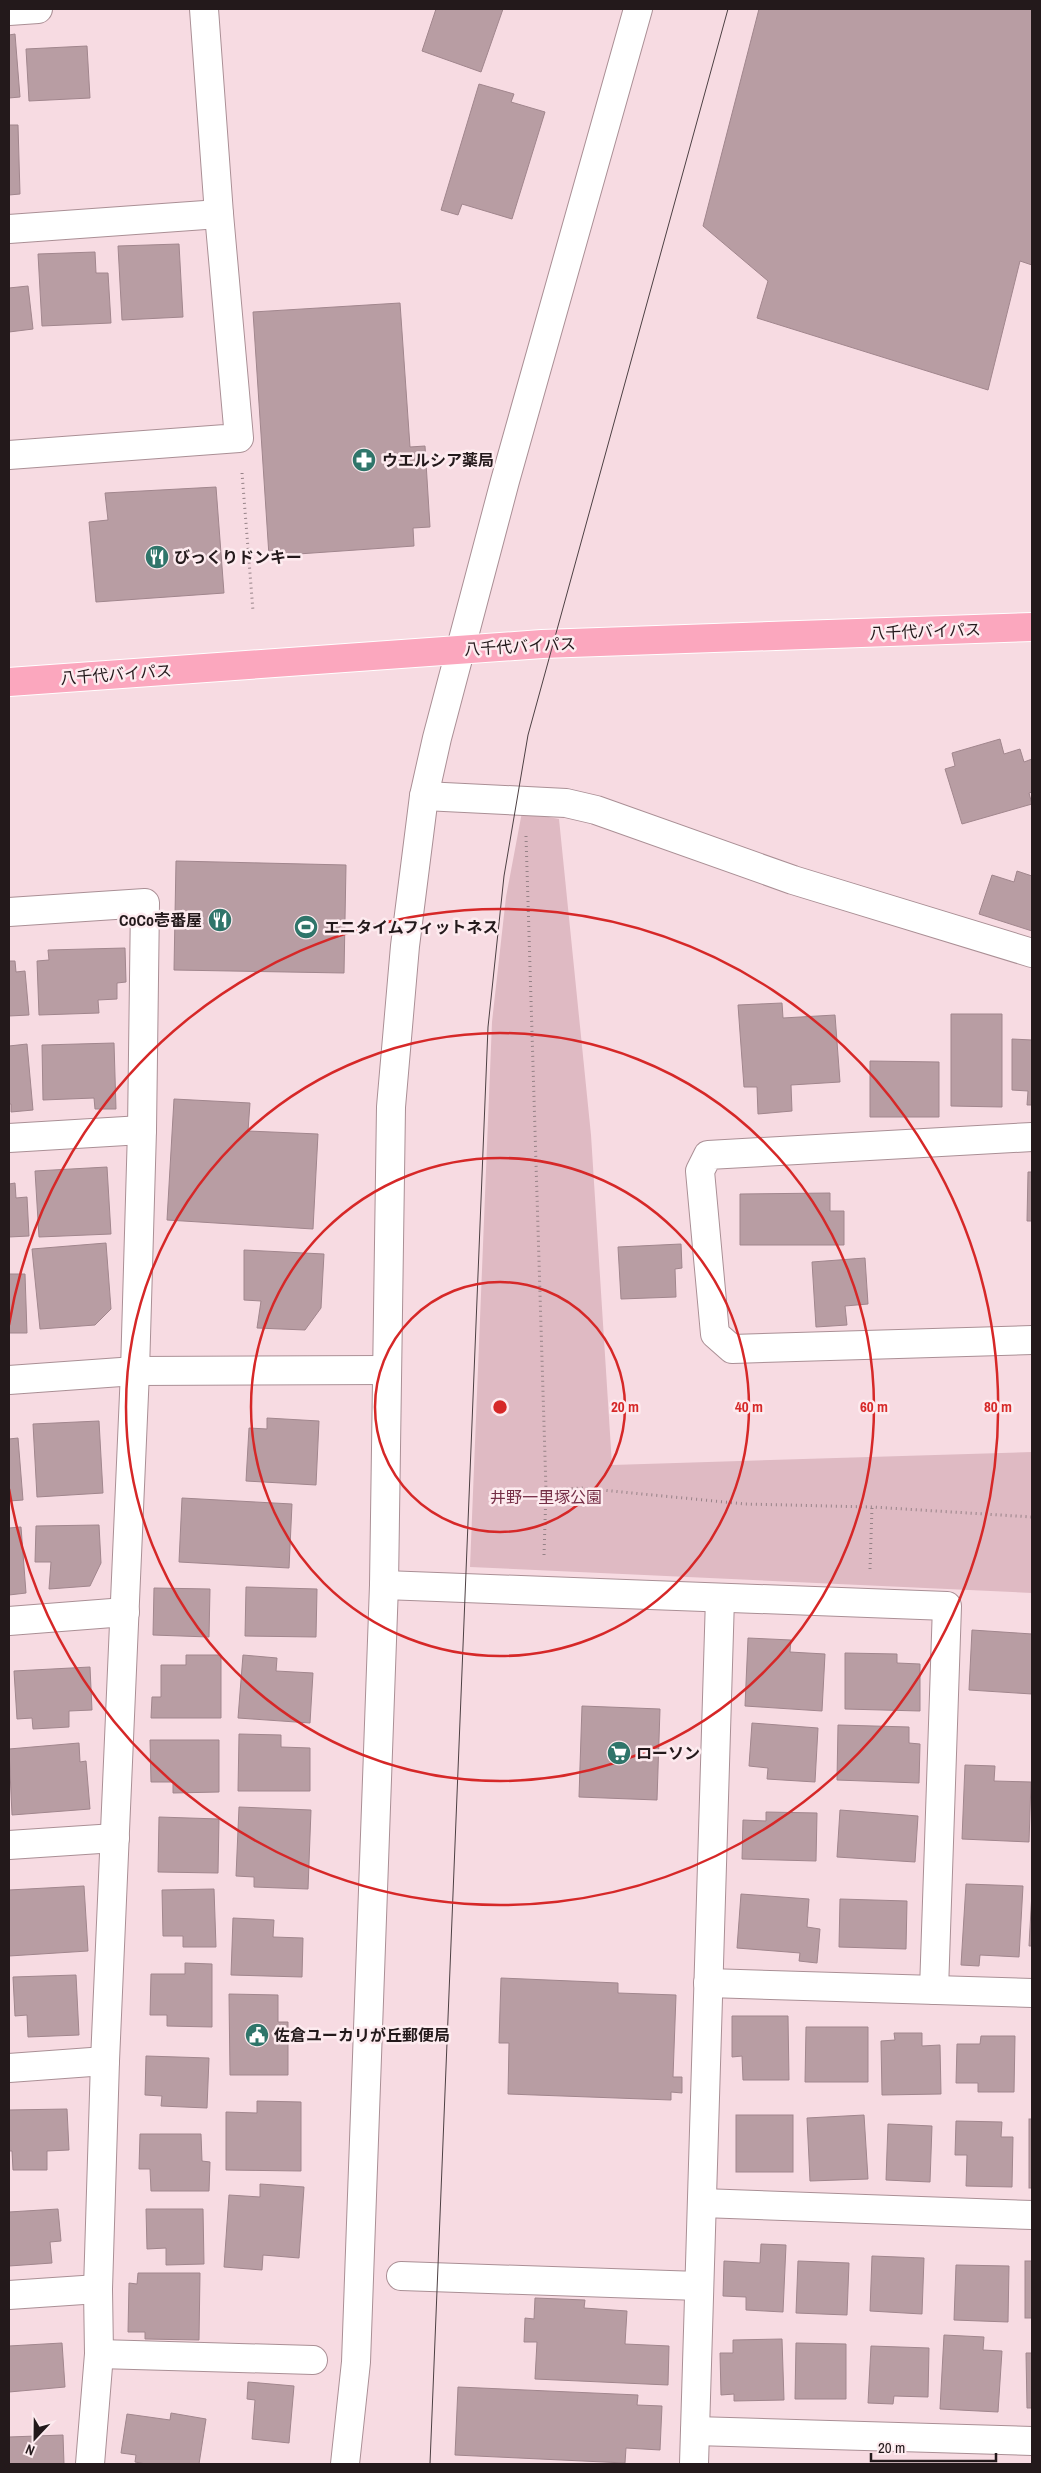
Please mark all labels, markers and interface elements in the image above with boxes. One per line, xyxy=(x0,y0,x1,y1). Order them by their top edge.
pharmacy icon: ウエルシア薬局 xyxy=(351,447,377,473)
place label: ウエルシア薬局 xyxy=(382,449,494,471)
restaurant icon: びっくりドンキー xyxy=(144,544,170,570)
place label: びっくりドンキー xyxy=(174,546,302,568)
street label: 八千代バイパス xyxy=(869,618,981,644)
street label: 八千代バイパス xyxy=(464,632,576,660)
street label: 八千代バイパス xyxy=(60,659,172,689)
restaurant icon: CoCo壱番屋 xyxy=(207,907,233,933)
place label: CoCo壱番屋 xyxy=(119,909,202,931)
sports icon: エニタイムフィットネス xyxy=(293,914,319,940)
place label: エニタイムフィットネス xyxy=(324,916,498,938)
text: 20 m xyxy=(611,1396,639,1417)
text: 40 m xyxy=(735,1396,763,1417)
text: 60 m xyxy=(860,1396,888,1417)
text: 80 m xyxy=(984,1396,1012,1417)
centre of rings xyxy=(491,1398,509,1416)
park label: 井野一里塚公園 xyxy=(490,1486,602,1508)
supermarket icon: ローソン xyxy=(606,1740,632,1766)
place label: ローソン xyxy=(636,1742,700,1764)
public building icon: 佐倉ユーカリが丘郵便局 xyxy=(244,2022,270,2048)
place label: 佐倉ユーカリが丘郵便局 xyxy=(273,2024,450,2046)
north arrow xyxy=(10,2413,60,2463)
scale bar xyxy=(871,2430,996,2462)
text: 20 m xyxy=(878,2437,905,2458)
text: N xyxy=(23,2440,37,2460)

